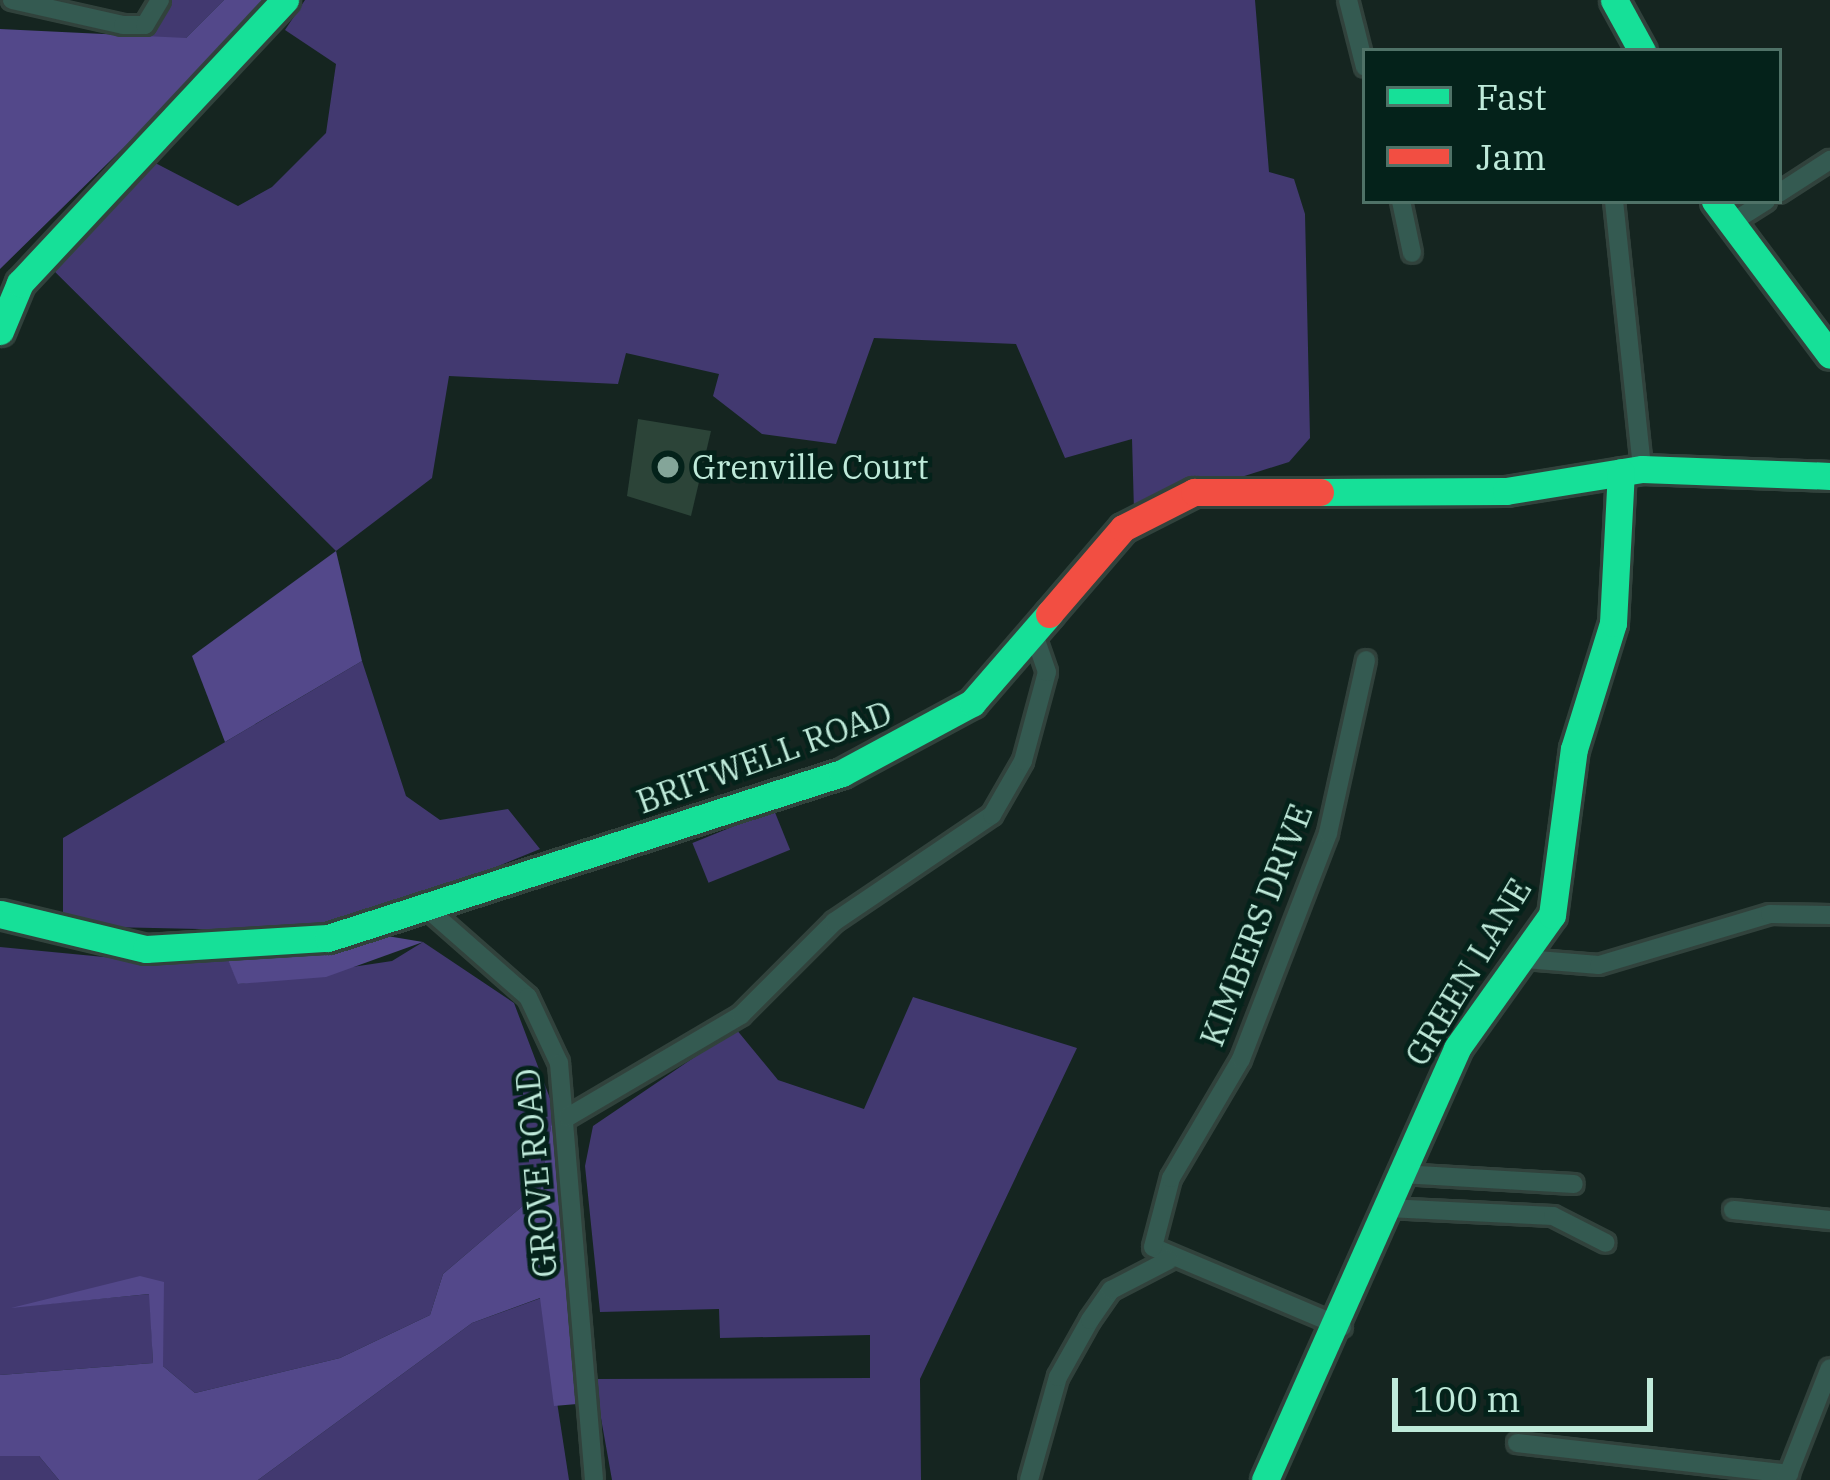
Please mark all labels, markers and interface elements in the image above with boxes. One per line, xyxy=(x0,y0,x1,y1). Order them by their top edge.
legend xyxy=(1362,48,1782,204)
text: Fast xyxy=(1476,73,1547,120)
text: Jam xyxy=(1476,133,1546,180)
place label: Grenville Court xyxy=(692,447,929,487)
marker: Grenville Court xyxy=(655,454,681,480)
street label: BRITWELL ROAD xyxy=(631,692,897,822)
street label: KIMBERS DRIVE xyxy=(1192,798,1320,1052)
street label: GREEN LANE xyxy=(1397,871,1539,1073)
street label: GROVE ROAD xyxy=(507,1067,565,1279)
scale bar xyxy=(1398,1354,1659,1428)
text: 100 m xyxy=(1413,1375,1520,1422)

